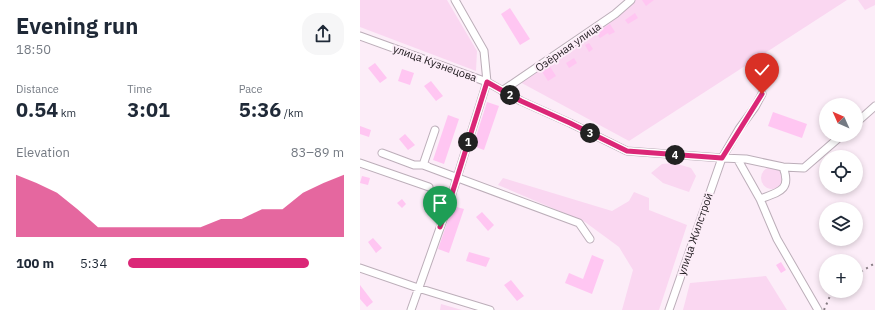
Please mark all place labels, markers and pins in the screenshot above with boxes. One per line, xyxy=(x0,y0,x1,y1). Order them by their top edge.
pin xyxy=(745,53,779,94)
pin: 2 xyxy=(500,85,520,105)
pin: 3 xyxy=(580,123,600,143)
pin: 1 xyxy=(458,132,478,152)
pin: 4 xyxy=(665,145,685,165)
pin xyxy=(423,186,457,227)

